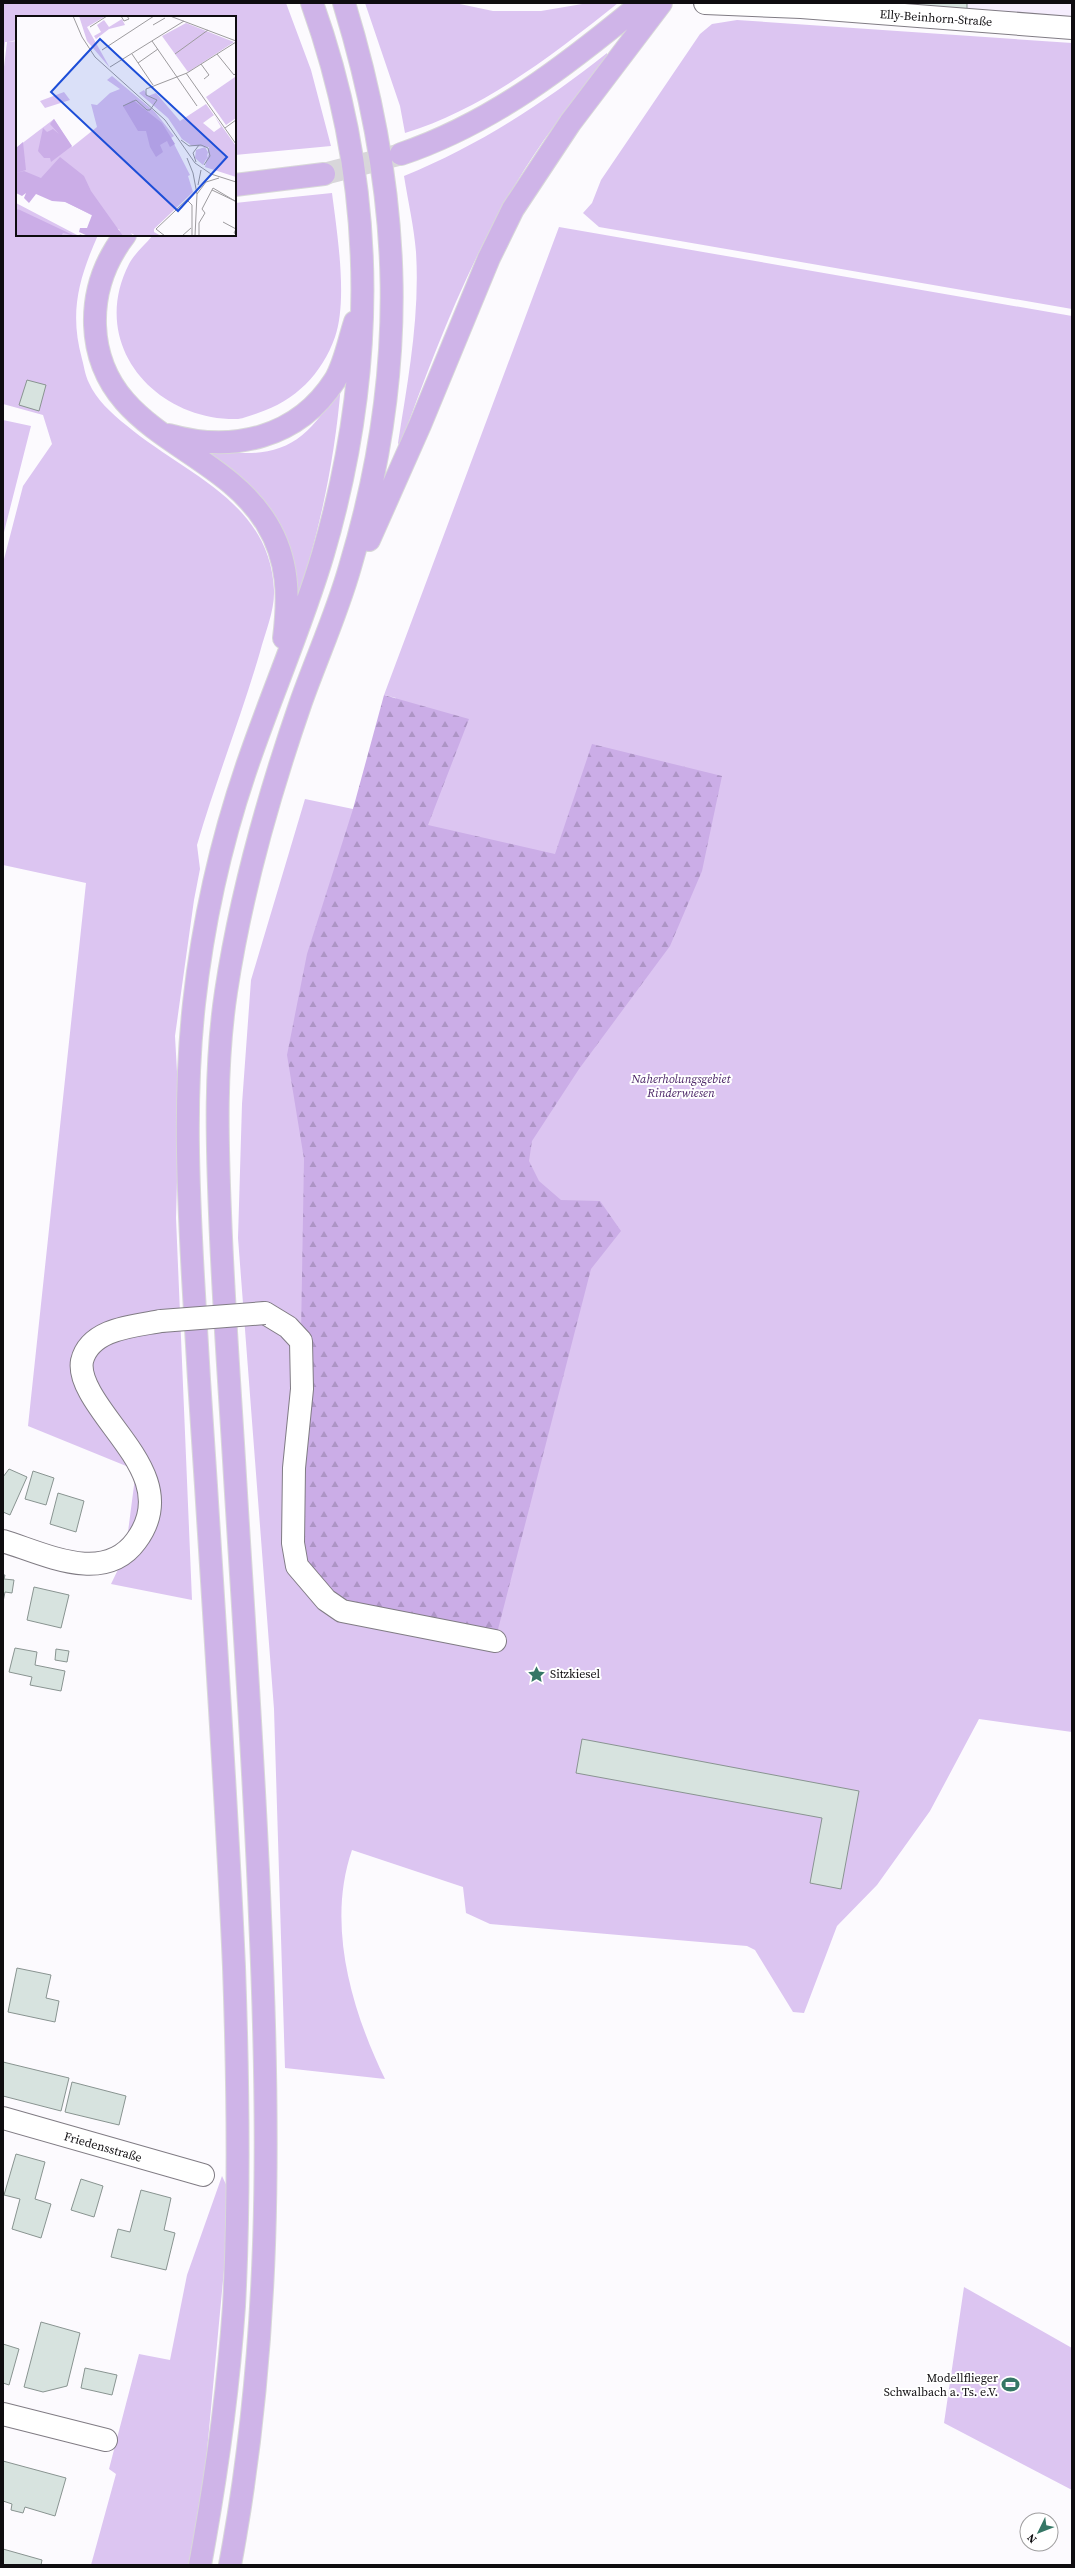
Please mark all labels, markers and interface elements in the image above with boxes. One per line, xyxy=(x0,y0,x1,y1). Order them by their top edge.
street label: Elly-Beinhorn-Straße xyxy=(879,6,993,30)
inset map xyxy=(16,16,236,236)
park label: Naherholungsgebiet Rinderwiesen xyxy=(631,1071,732,1101)
place icon: Sitzkiesel xyxy=(527,1664,547,1684)
place label: Sitzkiesel xyxy=(550,1666,601,1682)
street label: Friedensstraße xyxy=(62,2128,144,2166)
place label: Modellflieger Schwalbach a. Ts. e.V. xyxy=(884,2370,998,2400)
sports icon: Modellflieger Schwalbach a. Ts. e.V. xyxy=(1001,2375,1021,2395)
north arrow xyxy=(1019,2512,1059,2552)
text: N xyxy=(1024,2530,1040,2547)

